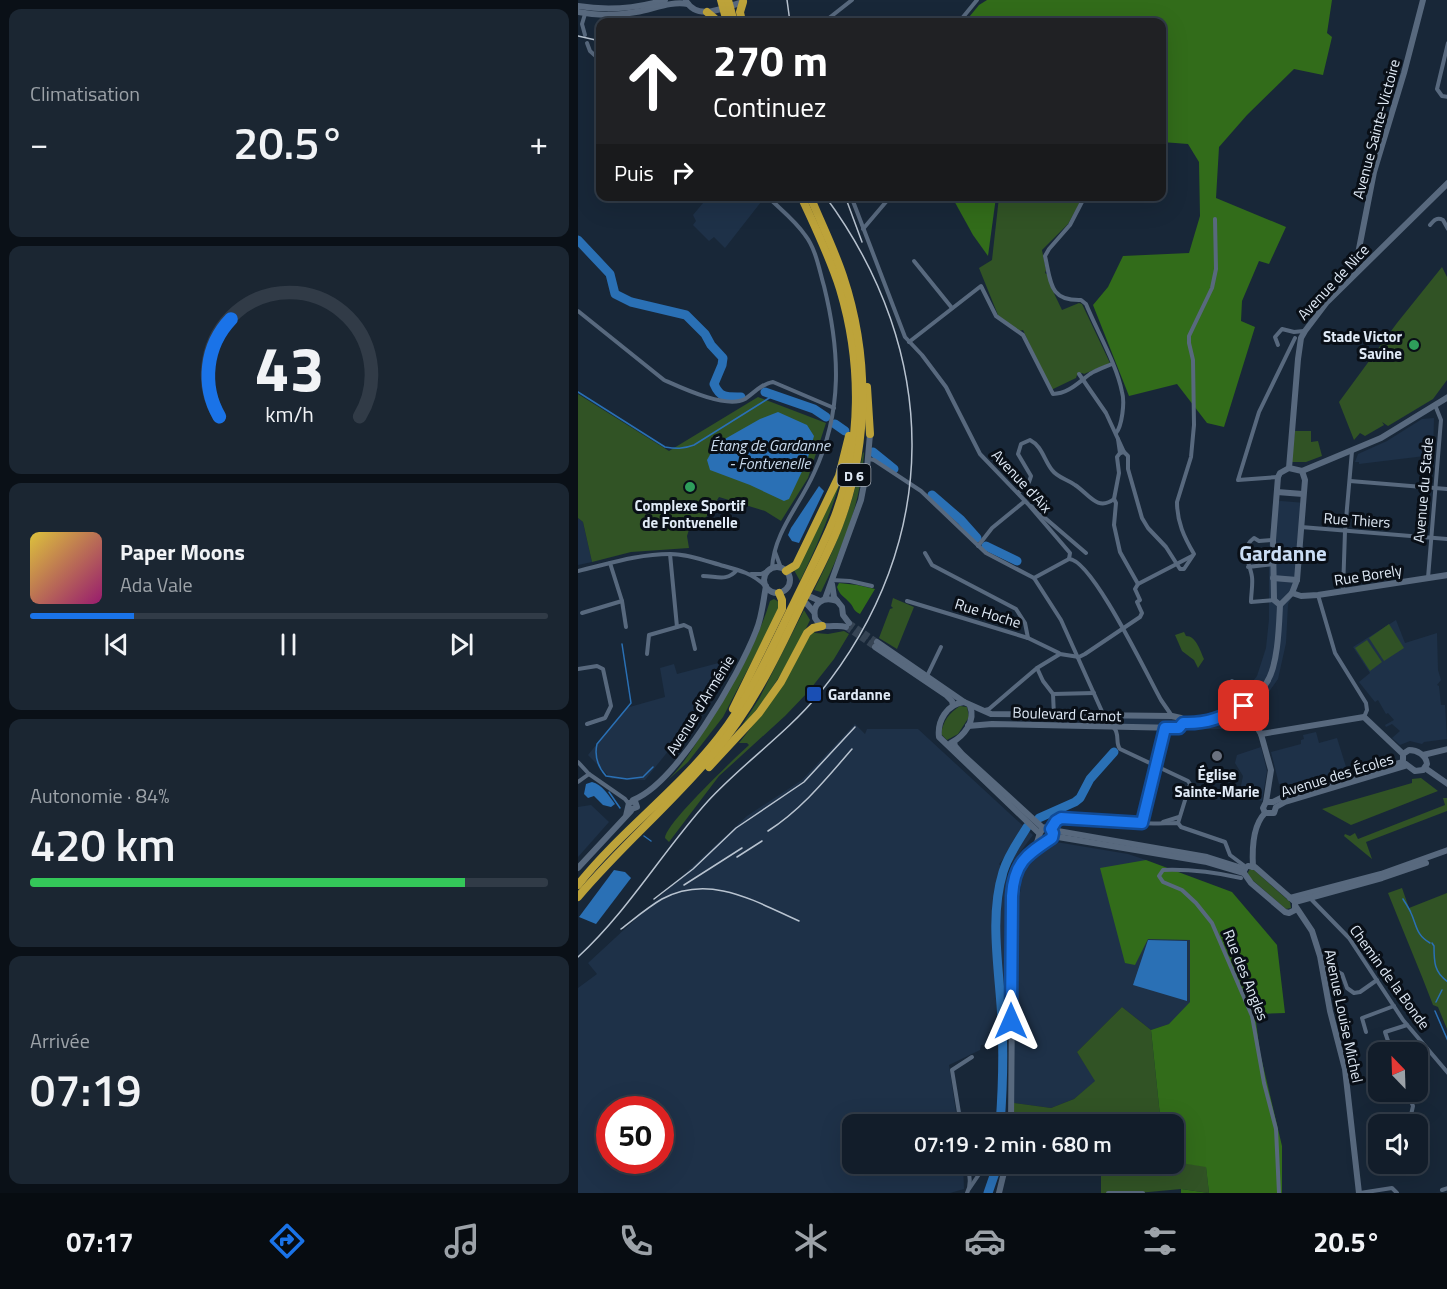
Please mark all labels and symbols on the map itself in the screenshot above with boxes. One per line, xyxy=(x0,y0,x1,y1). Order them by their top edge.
street label: Avenue Sainte-Victoire xyxy=(1346,57,1406,201)
street label: Avenue de Nice xyxy=(1292,239,1374,325)
place label: Stade Victor Savine xyxy=(1323,325,1402,365)
marker: Stade Victor Savine xyxy=(1407,338,1421,352)
water label: Étang de Gardanne - Fontvenelle xyxy=(710,433,832,475)
street label: Avenue du Stade xyxy=(1407,436,1439,544)
street label: Avenue d'Aix xyxy=(986,444,1058,518)
road number: D 6 xyxy=(838,464,870,486)
marker: Complexe Sportif de Fontvenelle xyxy=(683,480,697,494)
place label: Complexe Sportif de Fontvenelle xyxy=(635,494,746,534)
street label: Rue Thiers xyxy=(1323,506,1391,534)
district label: Gardanne xyxy=(1239,537,1327,569)
street label: Rue Borely xyxy=(1332,558,1404,592)
street label: Rue Hoche xyxy=(952,592,1024,634)
street label: Avenue d'Arménie xyxy=(660,651,740,759)
pin xyxy=(1218,680,1269,731)
place label: Gardanne xyxy=(828,683,891,706)
marker: Gardanne xyxy=(805,685,823,703)
street label: Boulevard Carnot xyxy=(1012,701,1123,727)
street label: Avenue des Écoles xyxy=(1278,747,1396,803)
marker: Église Sainte-Marie xyxy=(1210,749,1224,763)
place label: Église Sainte-Marie xyxy=(1175,763,1260,803)
street label: Chemin de la Bonde xyxy=(1344,920,1436,1034)
street label: Rue des Angles xyxy=(1217,926,1275,1024)
street label: Avenue Louise Michel xyxy=(1319,947,1369,1085)
position arrow xyxy=(979,989,1043,1053)
north arrow xyxy=(1368,1042,1428,1102)
speed limit sign: 50 xyxy=(596,1096,674,1174)

